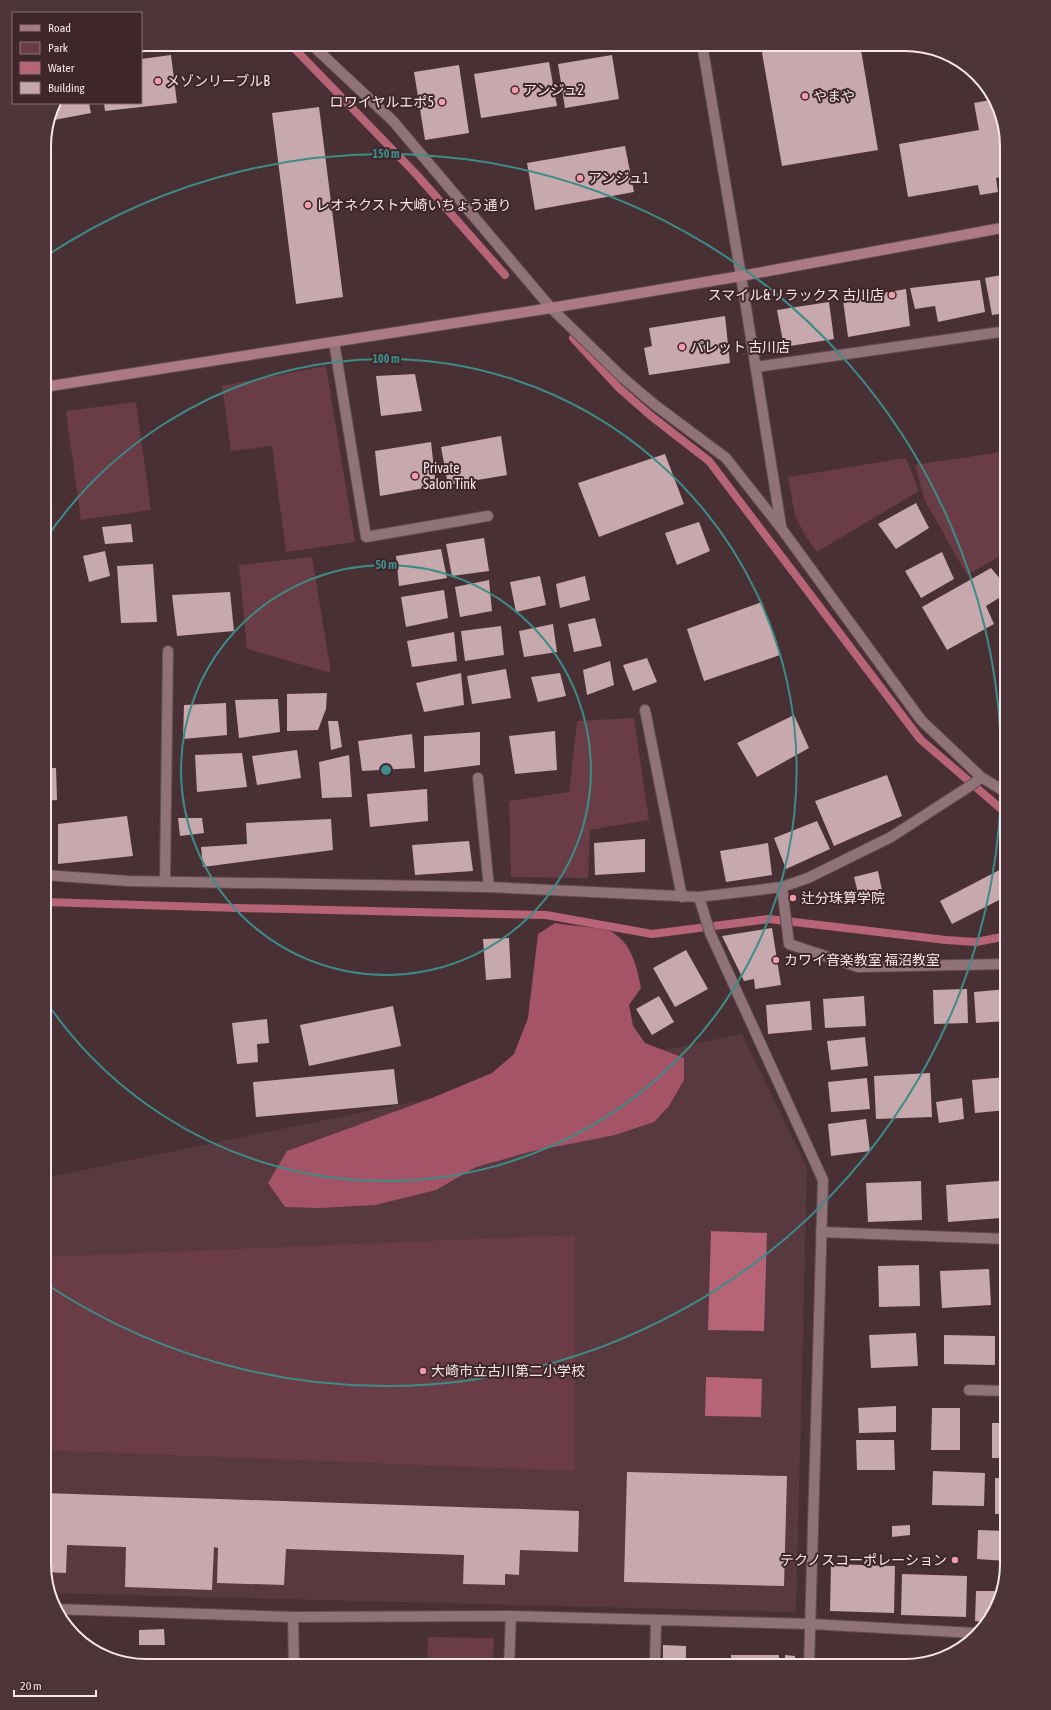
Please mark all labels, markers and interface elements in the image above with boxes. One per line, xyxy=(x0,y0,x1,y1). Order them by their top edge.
legend xyxy=(12,12,142,104)
text: Road xyxy=(48,21,71,35)
text: Park xyxy=(48,41,69,55)
text: Water xyxy=(48,61,75,75)
place label: メゾンリーブルB xyxy=(166,73,270,89)
marker: メゾンリーブルB xyxy=(153,76,163,86)
text: Building xyxy=(48,81,86,95)
place label: アンジュ2 xyxy=(523,82,584,98)
marker: アンジュ2 xyxy=(510,85,520,95)
place label: やまや xyxy=(813,88,855,104)
marker: やまや xyxy=(800,91,810,101)
place label: ロワイヤルエポ5 xyxy=(330,94,434,110)
marker: ロワイヤルエポ5 xyxy=(437,97,447,107)
text: 150 m xyxy=(372,147,400,161)
place label: アンジュ1 xyxy=(588,170,649,186)
marker: アンジュ1 xyxy=(575,173,585,183)
place label: レオネクスト大崎いちょう通り xyxy=(316,197,512,213)
marker: レオネクスト大崎いちょう通り xyxy=(303,200,313,210)
place label: スマイル&リラックス 古川店 xyxy=(708,287,884,303)
marker: スマイル&リラックス 古川店 xyxy=(887,290,897,300)
place label: パレット 古川店 xyxy=(690,339,790,355)
marker: パレット 古川店 xyxy=(677,342,687,352)
text: 100 m xyxy=(372,352,400,366)
place label: Private Salon Tink xyxy=(423,460,476,492)
marker: Private Salon Tink xyxy=(410,471,420,481)
text: 50 m xyxy=(375,558,397,572)
centre of rings xyxy=(379,763,393,777)
place label: 辻分珠算学院 xyxy=(801,890,885,906)
marker: 辻分珠算学院 xyxy=(788,893,798,903)
place label: カワイ音楽教室 福沼教室 xyxy=(784,952,940,968)
marker: カワイ音楽教室 福沼教室 xyxy=(771,955,781,965)
place label: 大崎市立古川第二小学校 xyxy=(431,1363,585,1379)
marker: 大崎市立古川第二小学校 xyxy=(418,1366,428,1376)
place label: テクノスコーポレーション xyxy=(780,1552,947,1568)
marker: テクノスコーポレーション xyxy=(950,1555,960,1565)
scale bar xyxy=(14,1672,96,1698)
text: 20 m xyxy=(20,1679,42,1693)

